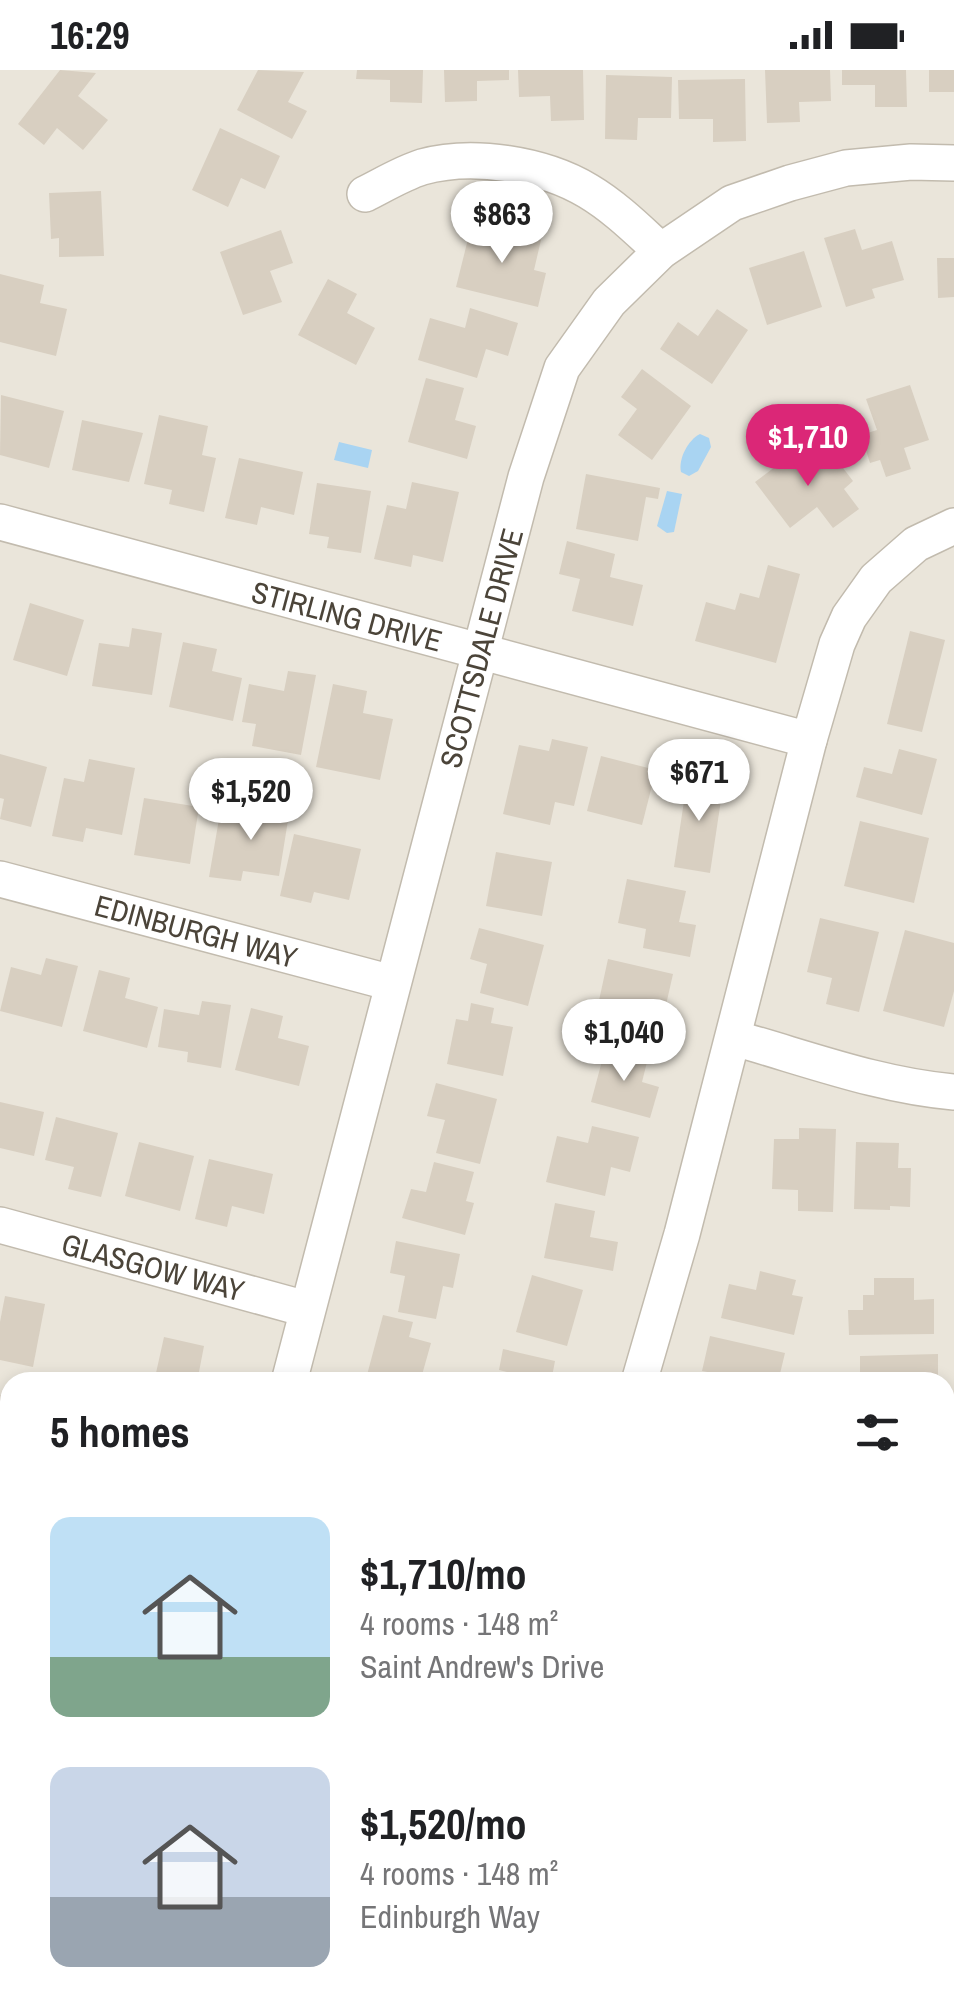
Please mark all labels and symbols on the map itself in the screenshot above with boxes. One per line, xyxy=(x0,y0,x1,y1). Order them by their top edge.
pin: $863 xyxy=(443,181,561,266)
pin: $1,710 xyxy=(727,404,889,489)
street label: SCOTTSDALE DRIVE xyxy=(430,524,532,772)
street label: STIRLING DRIVE xyxy=(247,571,447,661)
pin: $671 xyxy=(640,739,758,824)
pin: $1,520 xyxy=(170,758,332,843)
street label: EDINBURGH WAY xyxy=(90,885,302,977)
pin: $1,040 xyxy=(543,999,705,1084)
street label: GLASGOW WAY xyxy=(57,1223,249,1311)

